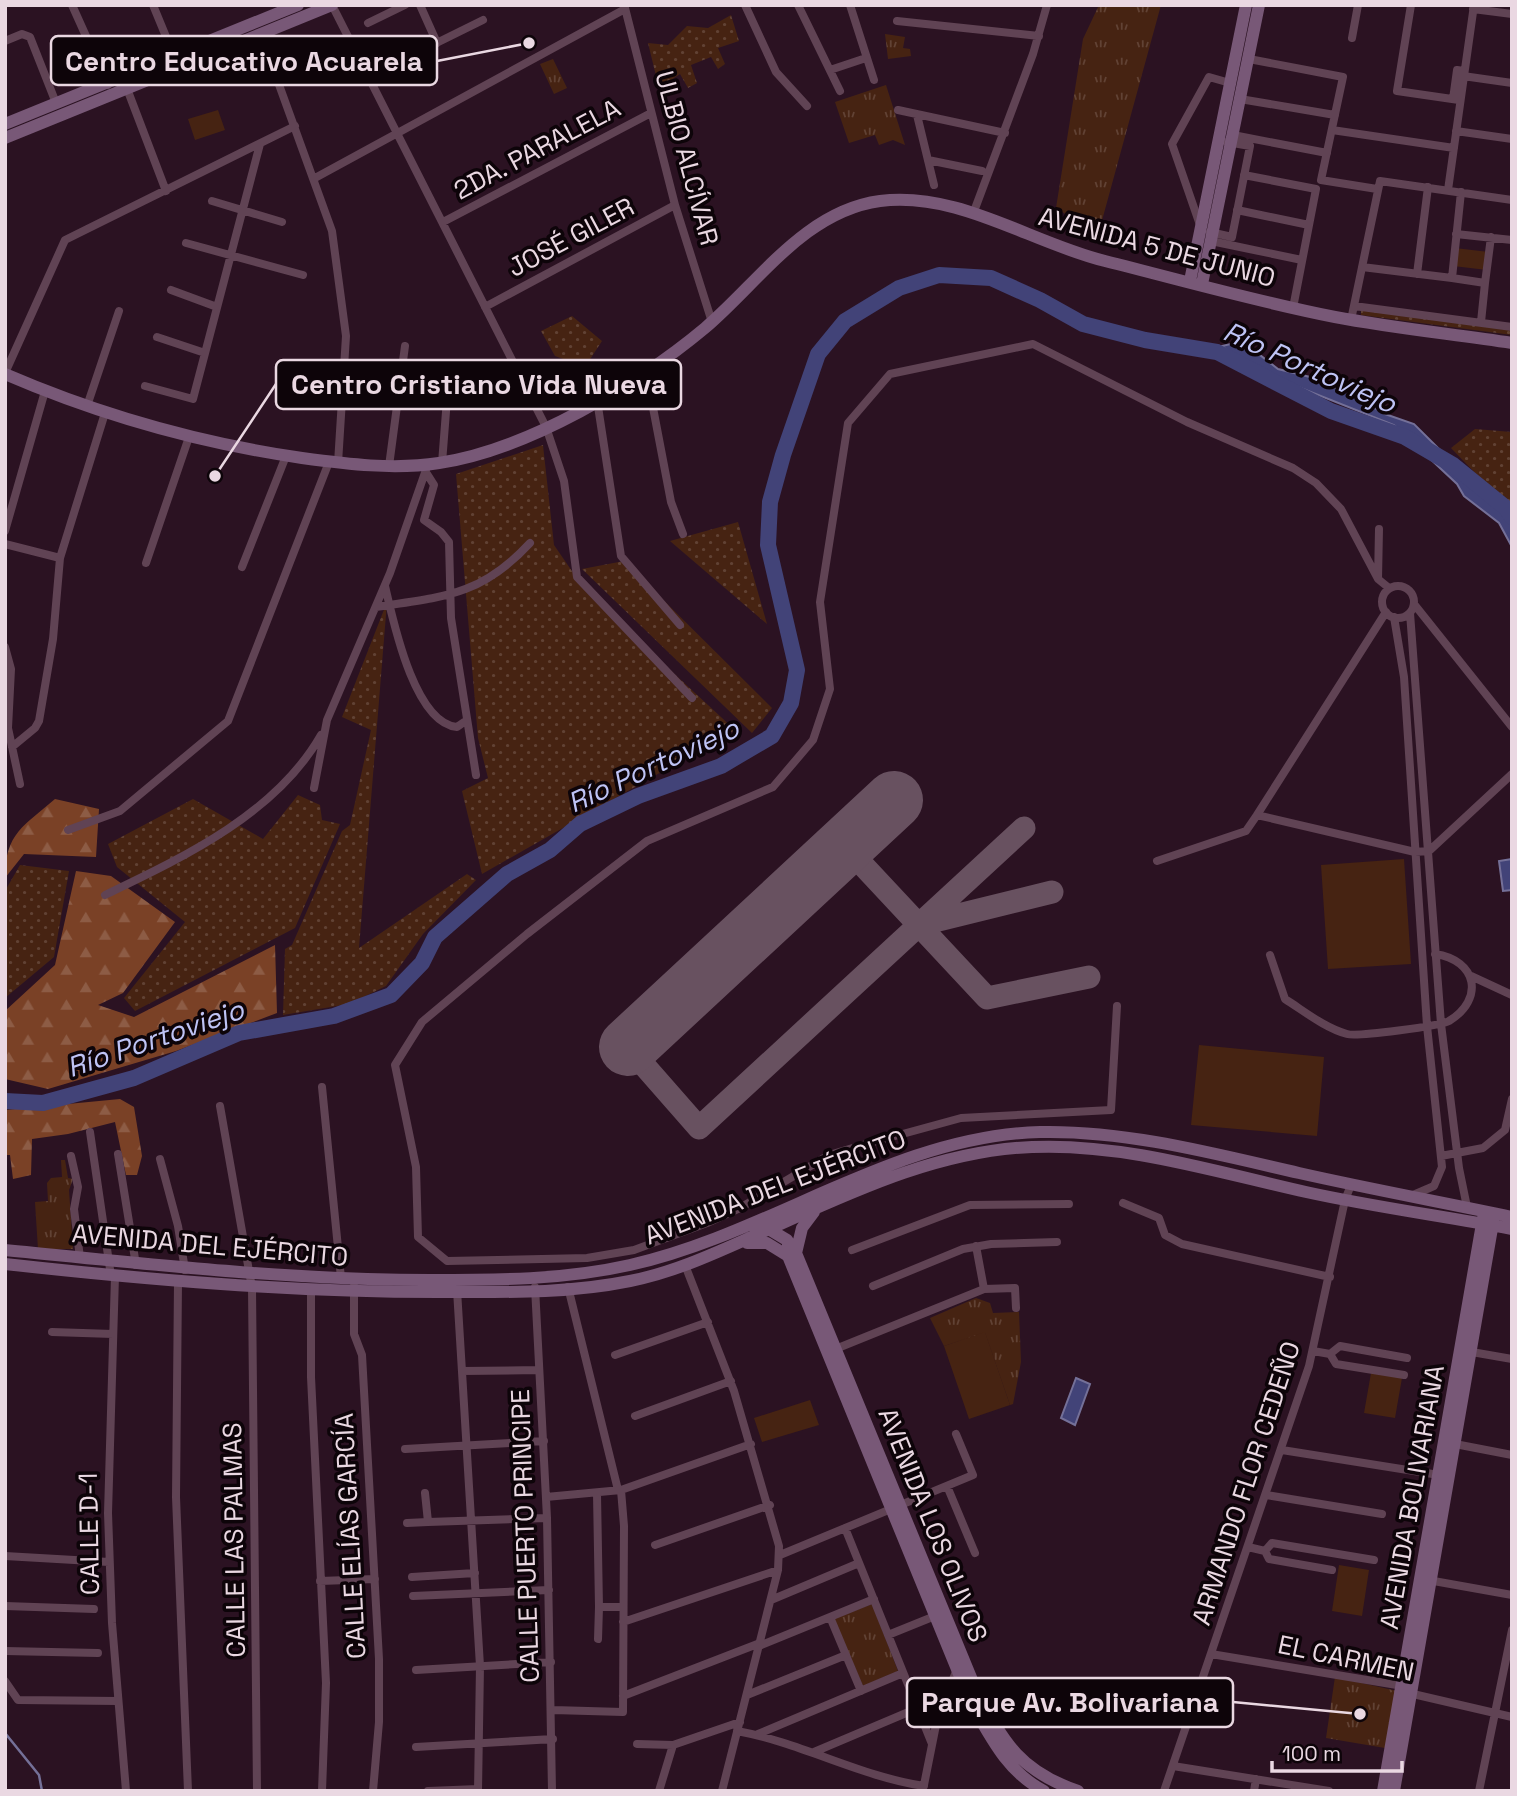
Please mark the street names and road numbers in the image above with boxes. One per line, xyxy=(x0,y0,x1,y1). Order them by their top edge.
street label: ULBIO ALCÍVAR xyxy=(647,67,727,249)
street label: 2DA. PARALELA xyxy=(448,91,626,207)
street label: JOSÉ GILER xyxy=(502,189,640,285)
street label: AVENIDA 5 DE JUNIO xyxy=(1035,199,1279,295)
street label: AVENIDA DEL EJÉRCITO xyxy=(640,1121,910,1253)
street label: AVENIDA DEL EJÉRCITO xyxy=(70,1216,350,1274)
street label: ARMANDO FLOR CEDEÑO xyxy=(1184,1337,1308,1629)
street label: AVENIDA BOLIVARIANA xyxy=(1372,1362,1452,1632)
street label: CALLE PUERTO PRINCIPE xyxy=(503,1389,547,1683)
street label: AVENIDA LOS OLIVOS xyxy=(870,1403,996,1647)
street label: CALLE ELÍAS GARCÍA xyxy=(327,1412,373,1660)
street label: CALLE LAS PALMAS xyxy=(215,1422,253,1658)
street label: CALLE D-1 xyxy=(71,1472,107,1596)
street label: EL CARMEN xyxy=(1275,1627,1417,1689)

